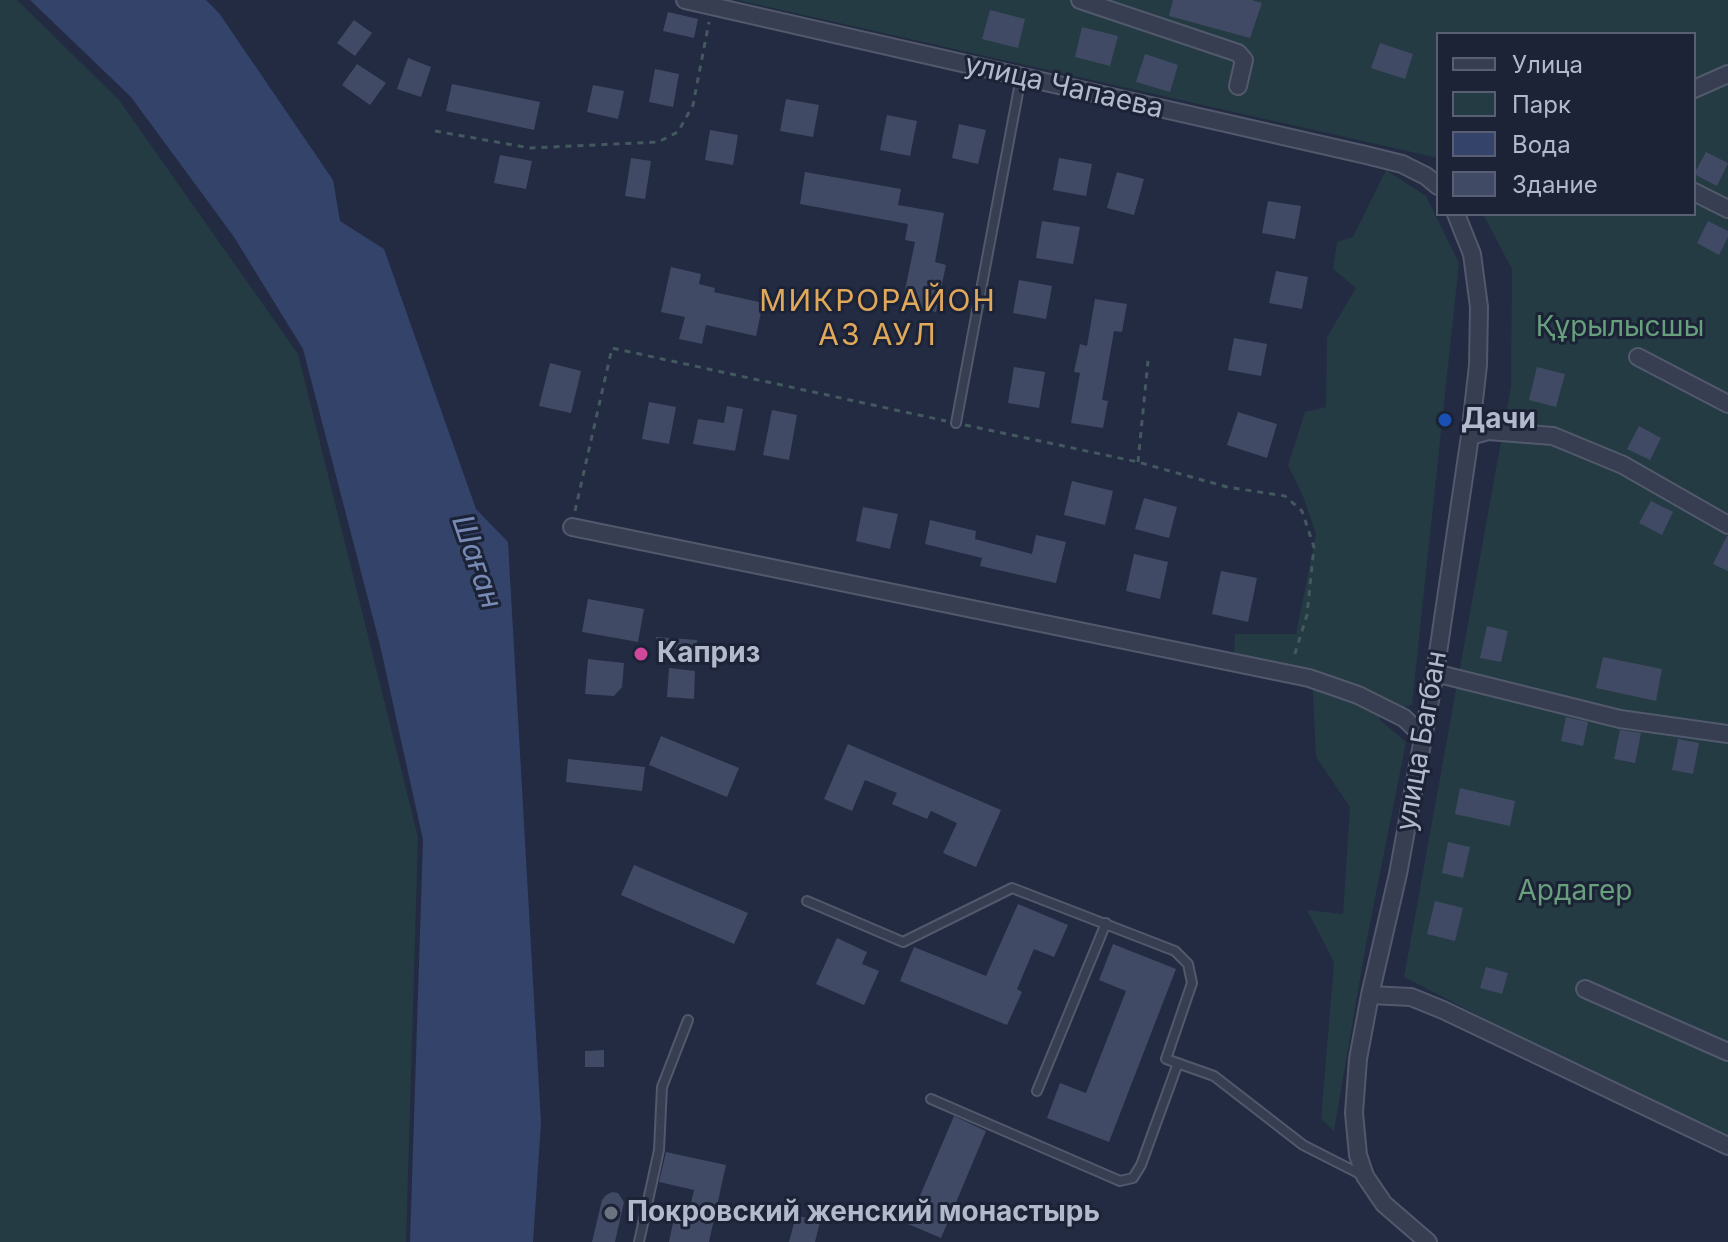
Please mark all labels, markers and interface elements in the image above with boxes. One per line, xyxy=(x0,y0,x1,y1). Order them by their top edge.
legend xyxy=(1436,32,1696,216)
street label: улица Чапаева xyxy=(961,48,1167,126)
text: Улица xyxy=(1512,50,1583,79)
text: Парк xyxy=(1512,90,1571,119)
text: Вода xyxy=(1512,130,1571,159)
text: Здание xyxy=(1512,170,1598,199)
district label: МИКРОРАЙОН АЗ АУЛ xyxy=(759,284,997,354)
park label: Құрылысшы xyxy=(1536,311,1704,345)
place label: Дачи xyxy=(1461,403,1536,437)
marker: Дачи xyxy=(1436,411,1454,429)
water label: Шаған xyxy=(443,511,509,613)
place label: Каприз xyxy=(657,637,760,671)
marker: Каприз xyxy=(632,645,650,663)
street label: улица Багбан xyxy=(1390,648,1454,834)
park label: Ардагер xyxy=(1518,875,1632,909)
place label: Покровский женский монастырь xyxy=(627,1196,1100,1230)
marker: Покровский женский монастырь xyxy=(602,1204,620,1222)

